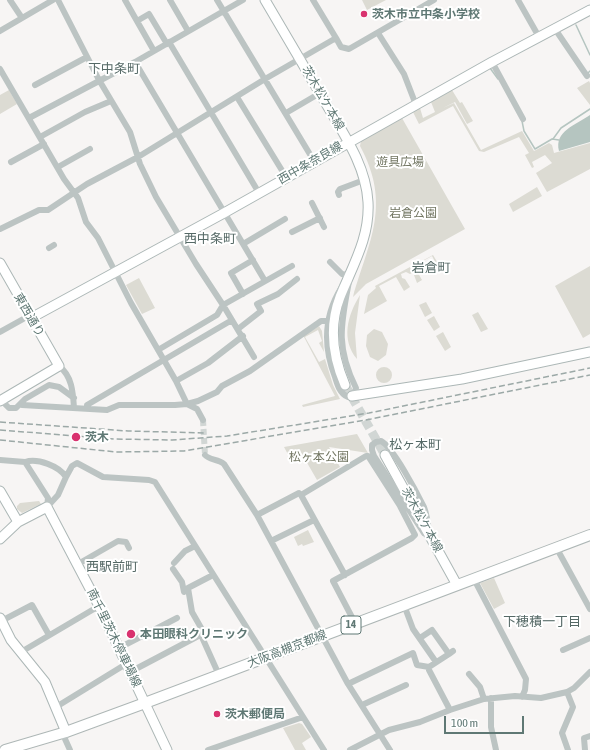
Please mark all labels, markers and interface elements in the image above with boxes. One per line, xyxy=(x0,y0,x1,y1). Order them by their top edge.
place label: 茨木市立中条小学校 xyxy=(372,7,480,21)
marker: 茨木市立中条小学校 xyxy=(359,9,369,19)
district label: 下中条町 xyxy=(88,61,140,77)
street label: 茨木松ケ本線 xyxy=(299,63,347,133)
street label: 西中条奈良線 xyxy=(275,139,345,187)
park label: 遊具広場 xyxy=(376,155,424,169)
park label: 岩倉公園 xyxy=(389,206,437,220)
district label: 西中条町 xyxy=(184,231,236,247)
district label: 岩倉町 xyxy=(412,260,450,276)
street label: 東西通り xyxy=(11,291,47,339)
place label: 茨木 xyxy=(85,430,109,444)
marker: 茨木 xyxy=(70,431,82,443)
district label: 松ヶ本町 xyxy=(389,437,441,453)
park label: 松ヶ本公園 xyxy=(289,450,349,464)
street label: 茨木松ケ本線 xyxy=(398,485,446,555)
district label: 西駅前町 xyxy=(86,559,138,575)
street label: 南千里茨木停車場線 xyxy=(84,586,144,690)
district label: 下穂積一丁目 xyxy=(503,614,581,630)
road number: 14 xyxy=(341,616,361,634)
place label: 本田眼科クリニック xyxy=(140,627,248,641)
street label: 大阪高槻京都線 xyxy=(245,627,329,671)
marker: 本田眼科クリニック xyxy=(125,628,137,640)
place label: 茨木郵便局 xyxy=(225,707,285,721)
scale bar xyxy=(446,708,526,734)
marker: 茨木郵便局 xyxy=(212,709,222,719)
text: 100 m xyxy=(451,716,478,730)

